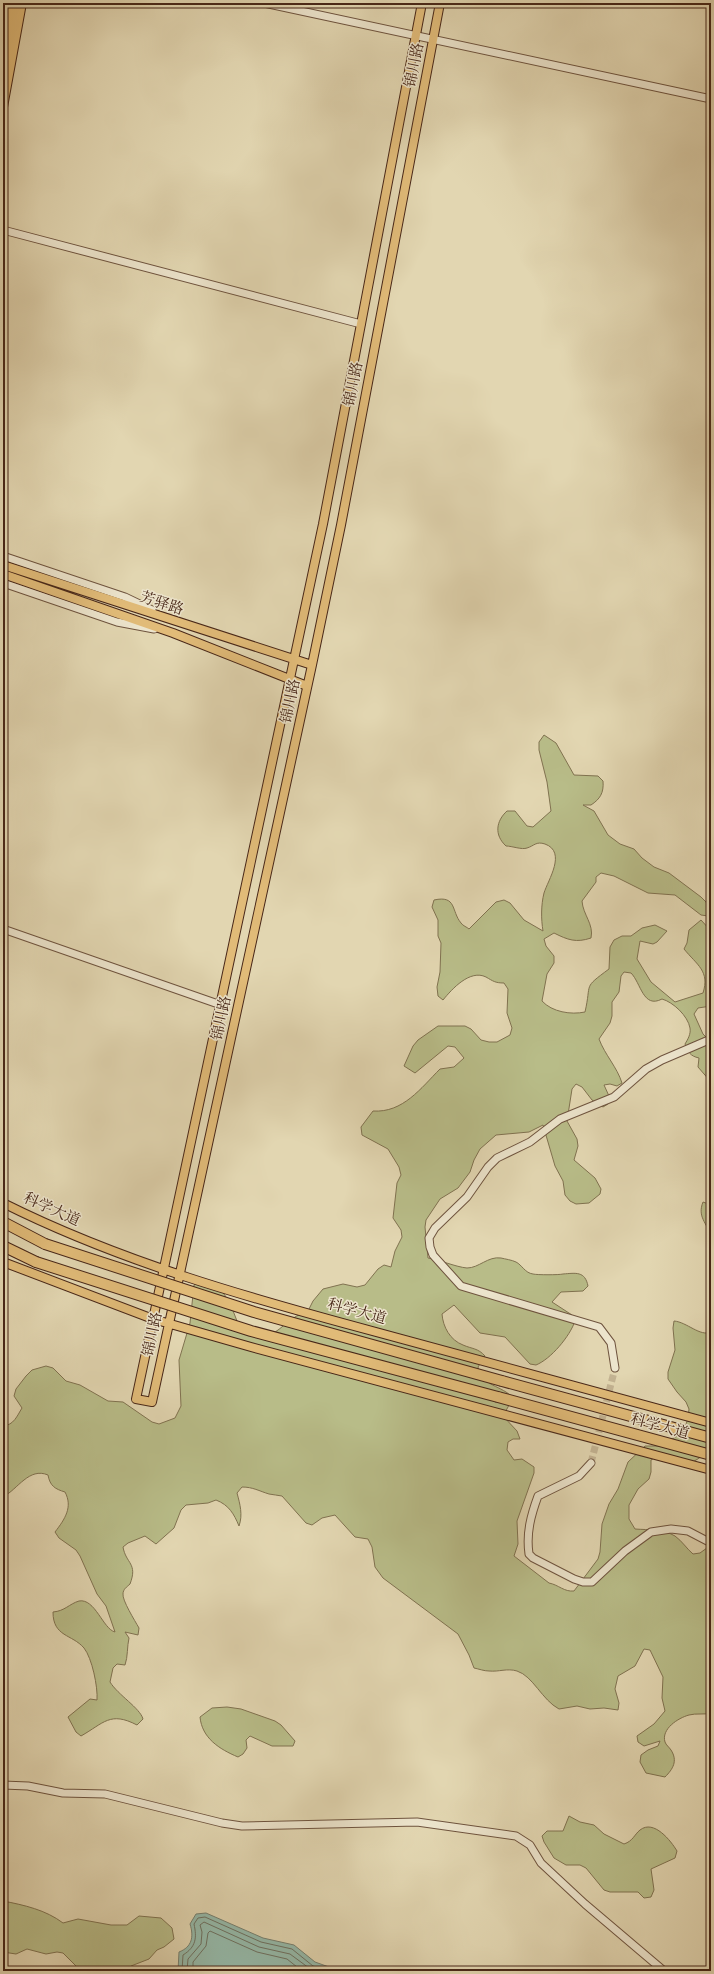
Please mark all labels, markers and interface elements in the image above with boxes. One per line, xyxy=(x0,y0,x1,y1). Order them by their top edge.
street label: 锦川路 xyxy=(400,41,428,89)
street label: 锦川路 xyxy=(339,360,367,408)
street label: 芳驿路 xyxy=(138,587,186,619)
street label: 锦川路 xyxy=(276,677,304,725)
street label: 锦川路 xyxy=(207,994,235,1042)
street label: 科学大道 xyxy=(21,1188,83,1230)
street label: 科学大道 xyxy=(325,1294,389,1328)
street label: 锦川路 xyxy=(138,1310,166,1358)
street label: 科学大道 xyxy=(628,1409,692,1443)

